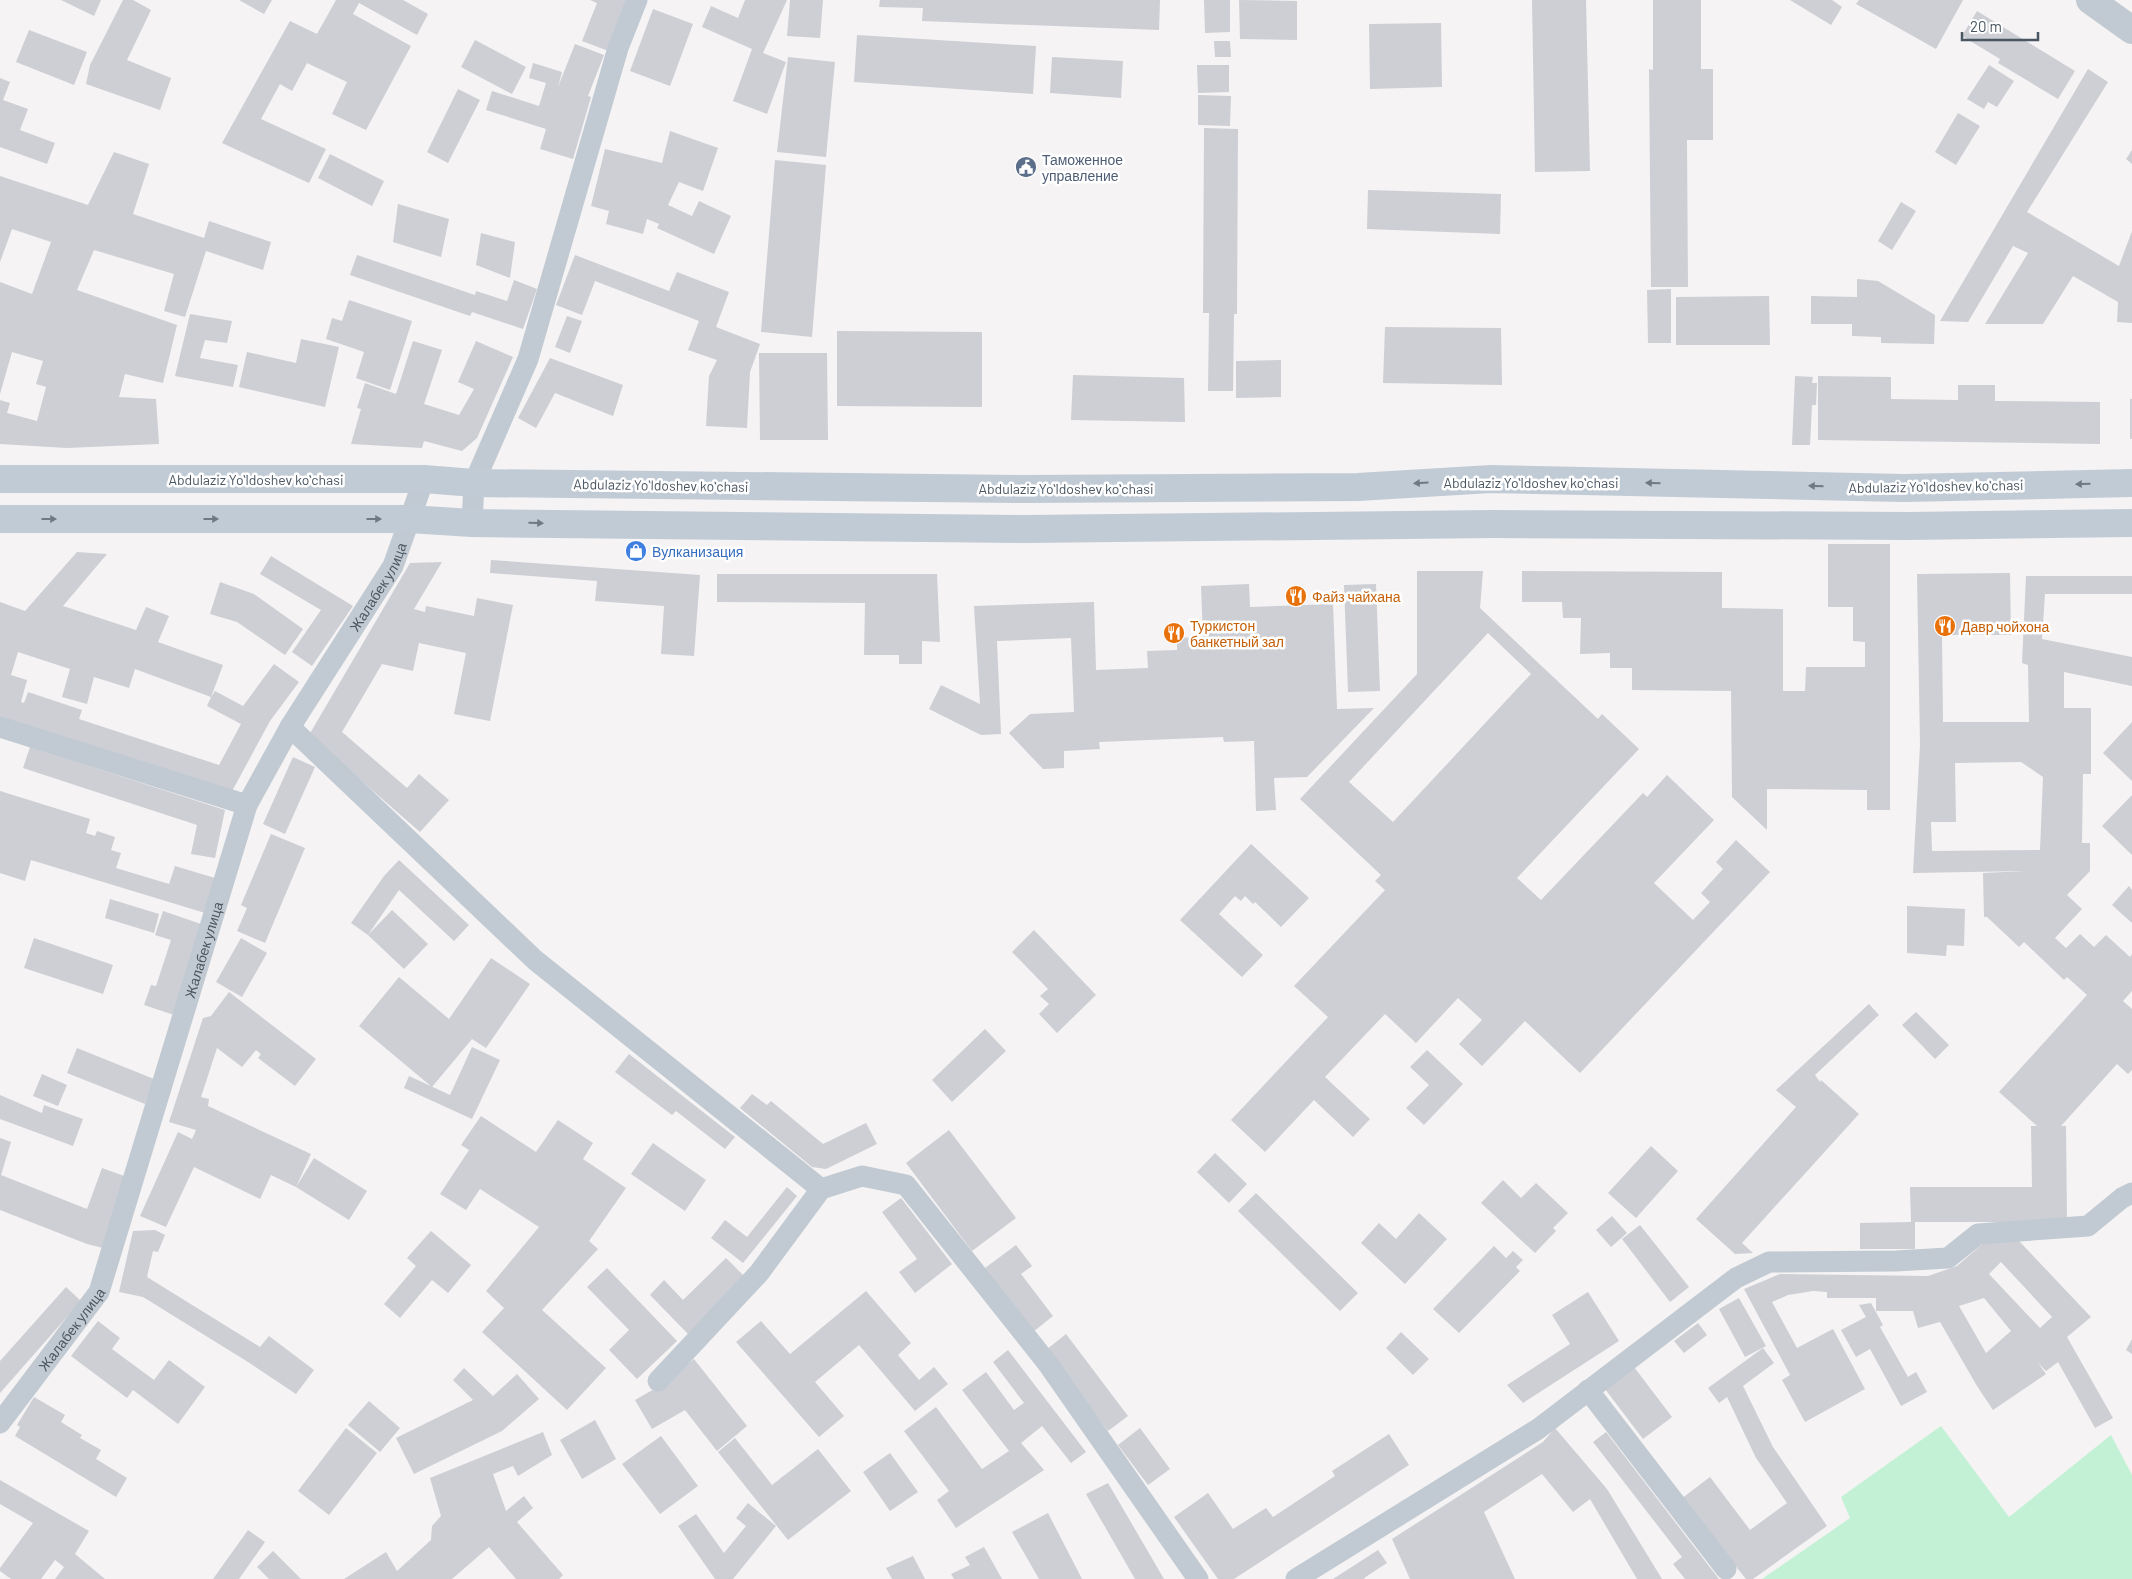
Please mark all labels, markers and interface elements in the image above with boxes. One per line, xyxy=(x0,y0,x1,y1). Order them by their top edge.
scale bar xyxy=(1962,10,2038,42)
text: 20 m xyxy=(1970,17,2002,35)
place label: Таможенное управление xyxy=(1042,151,1123,184)
public building icon: Таможенное управление xyxy=(1014,155,1038,179)
street label: Abdulaziz Yoʻldoshev koʻchasi xyxy=(168,471,344,488)
street label: Abdulaziz Yoʻldoshev koʻchasi xyxy=(1443,474,1619,491)
street label: Abdulaziz Yoʻldoshev koʻchasi xyxy=(573,475,749,495)
street label: Abdulaziz Yoʻldoshev koʻchasi xyxy=(1848,476,2024,496)
one-way arrow xyxy=(1645,478,1661,486)
street label: Abdulaziz Yoʻldoshev koʻchasi xyxy=(978,480,1154,497)
one-way arrow xyxy=(1413,480,1429,488)
one-way arrow xyxy=(2075,480,2091,488)
one-way arrow xyxy=(1808,482,1824,490)
one-way arrow xyxy=(41,515,57,523)
one-way arrow xyxy=(203,515,219,523)
one-way arrow xyxy=(366,515,382,523)
one-way arrow xyxy=(528,520,544,528)
shop icon: Вулканизация xyxy=(624,539,648,563)
street label: Жалабек улица xyxy=(345,540,409,634)
place label: Вулканизация xyxy=(652,543,743,560)
restaurant icon: Файз чайхана xyxy=(1284,584,1308,608)
place label: Файз чайхана xyxy=(1312,588,1401,605)
restaurant icon: Давр чойхона xyxy=(1933,614,1957,638)
place label: Туркистон банкетный зал xyxy=(1190,617,1284,650)
place label: Давр чойхона xyxy=(1961,618,2050,635)
restaurant icon: Туркистон банкетный зал xyxy=(1162,621,1186,645)
street label: Жалабек улица xyxy=(180,899,226,1000)
street label: Жалабек улица xyxy=(34,1284,108,1374)

